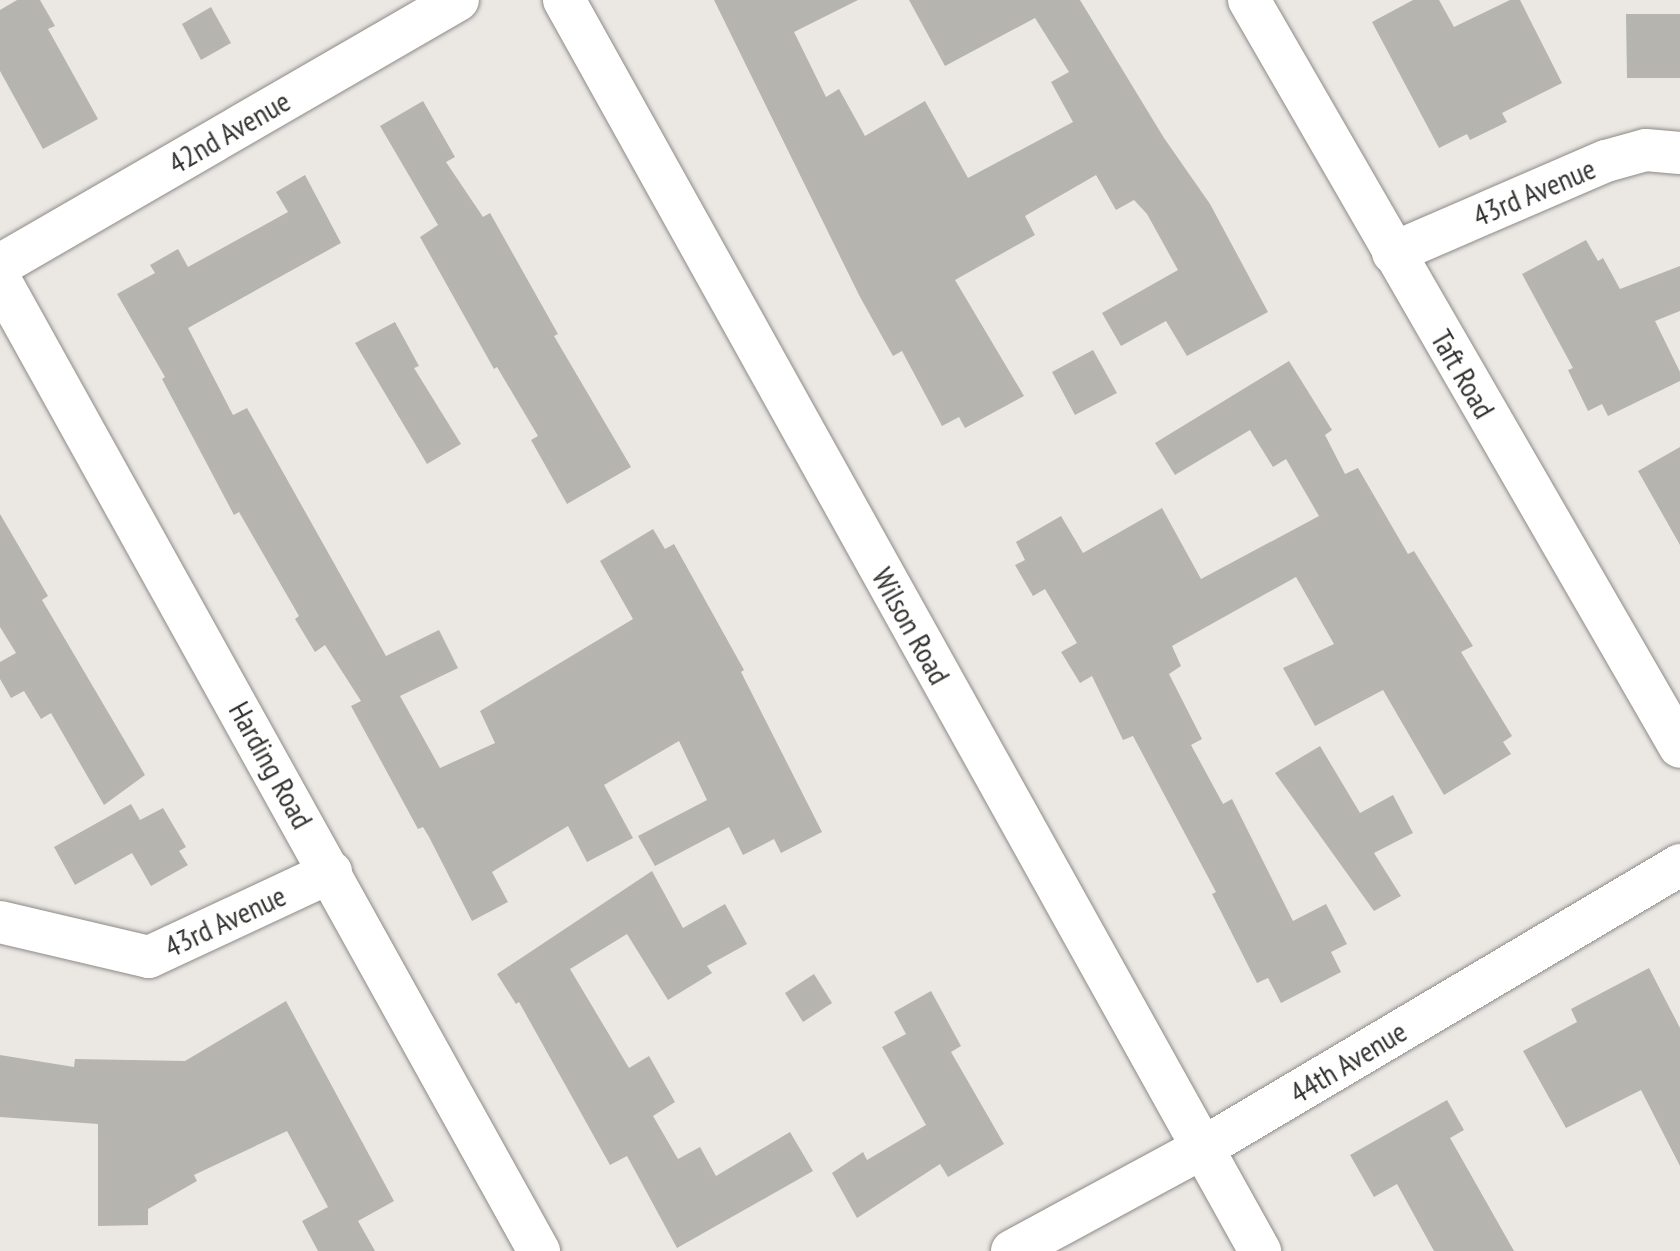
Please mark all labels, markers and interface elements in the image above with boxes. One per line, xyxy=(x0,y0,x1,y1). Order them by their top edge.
street label: 42nd Avenue xyxy=(161,83,297,181)
street label: 43rd Avenue xyxy=(1467,150,1601,234)
street label: Taft Road xyxy=(1423,323,1503,425)
street label: Wilson Road xyxy=(864,562,958,690)
street label: Harding Road xyxy=(221,695,321,835)
street label: 43rd Avenue xyxy=(158,877,292,965)
street label: 44th Avenue xyxy=(1283,1013,1413,1111)

